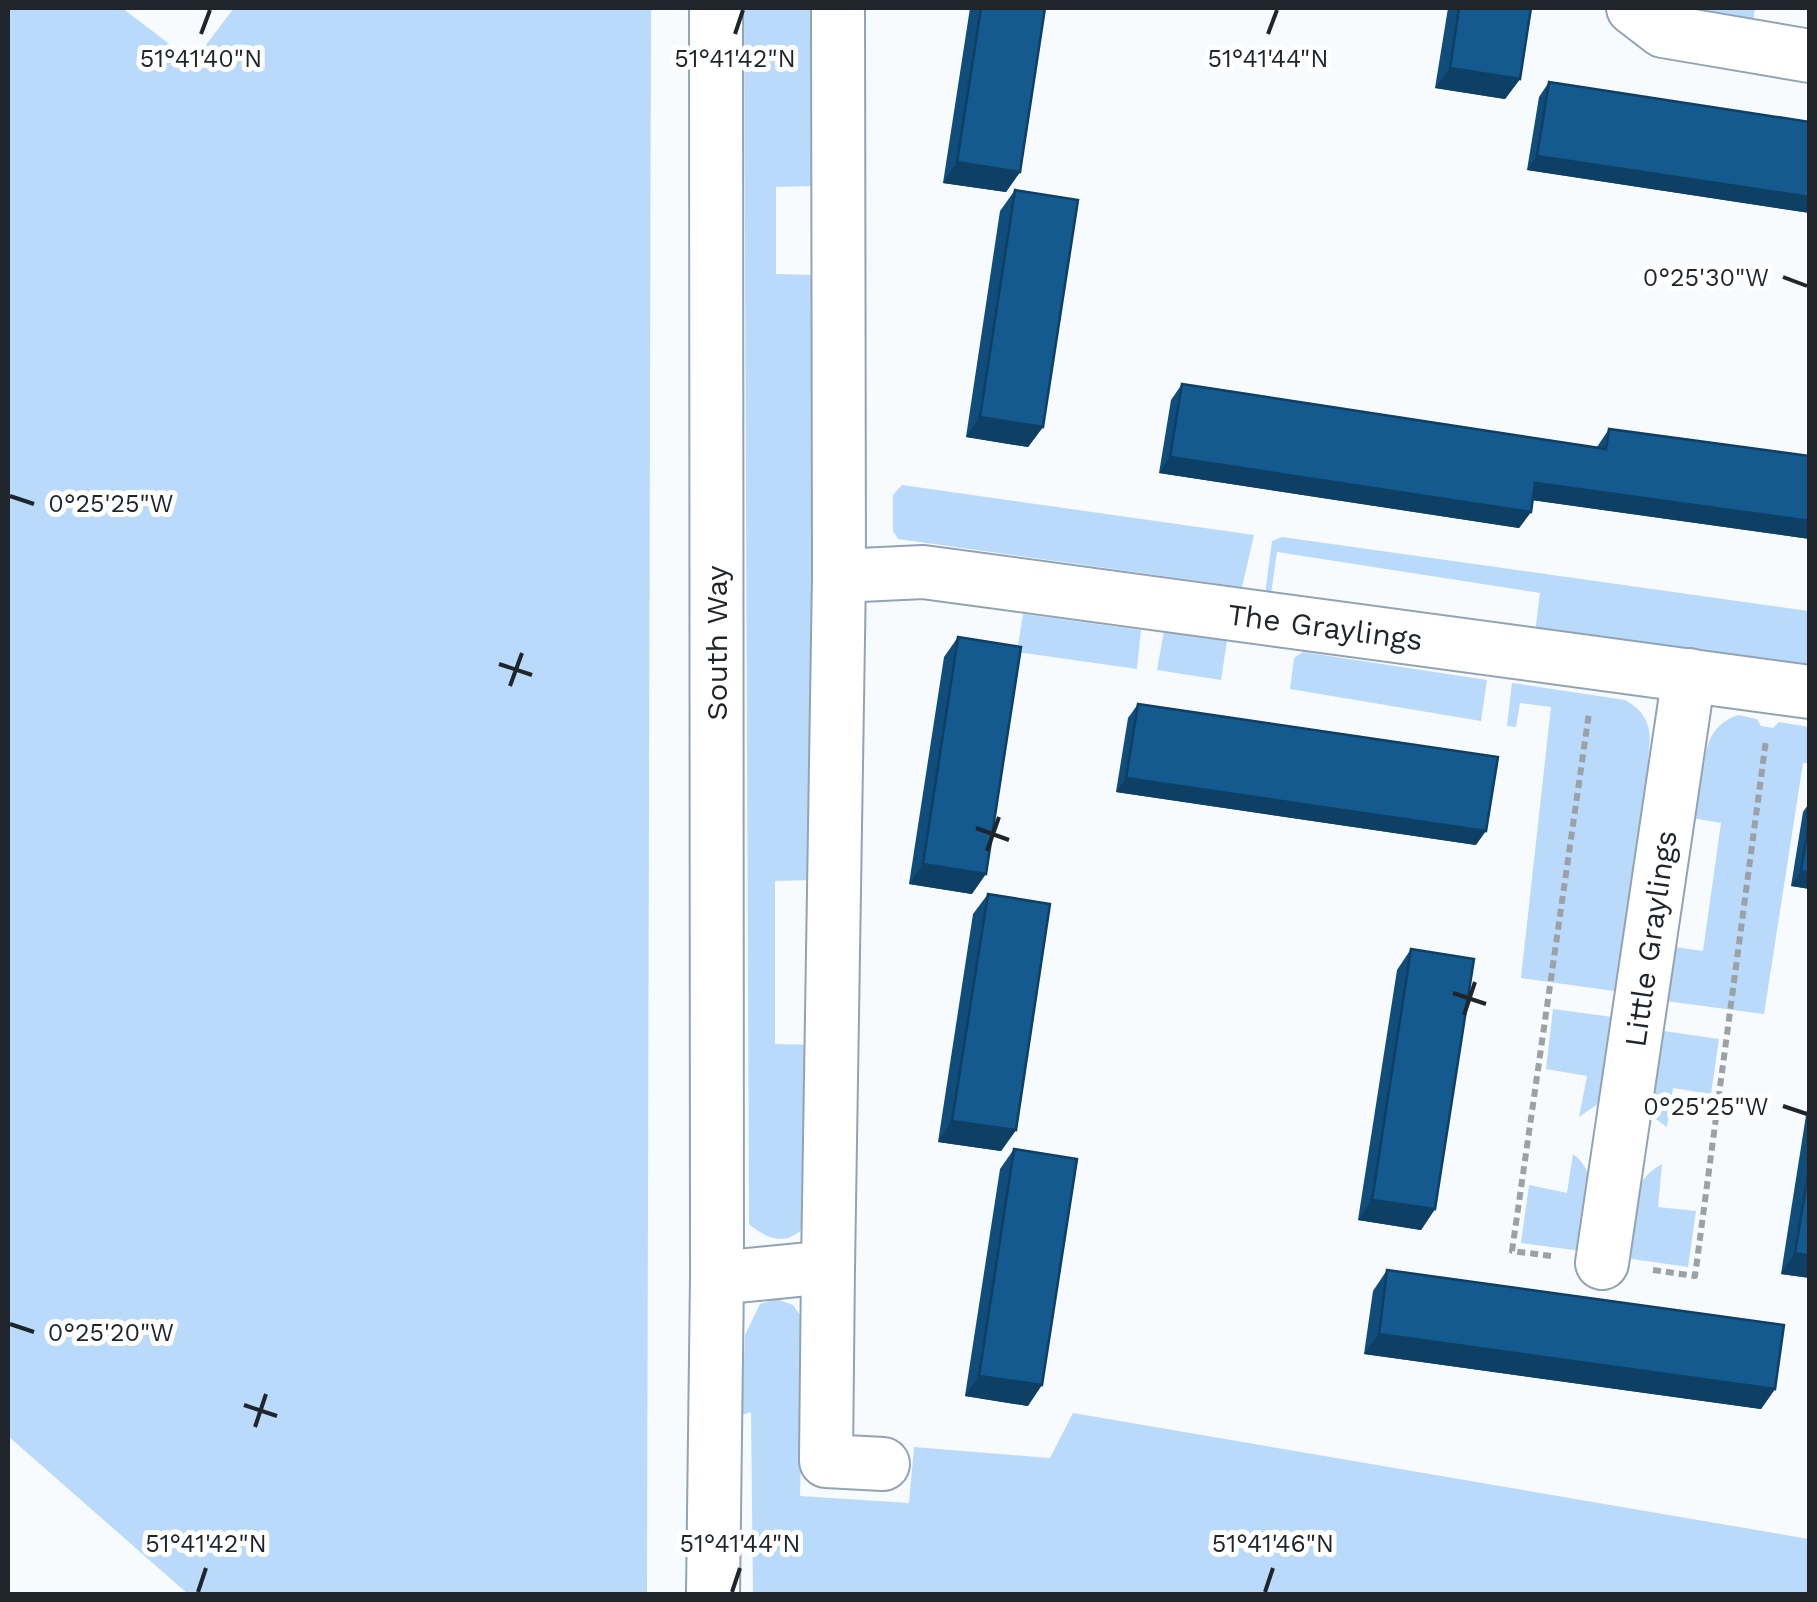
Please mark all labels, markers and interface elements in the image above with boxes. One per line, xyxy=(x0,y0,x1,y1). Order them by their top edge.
text: 51°41'40"N xyxy=(140,44,262,73)
text: 51°41'42"N xyxy=(674,44,796,73)
text: 51°41'44"N xyxy=(1207,44,1329,73)
text: 0°25'30"W xyxy=(1643,263,1769,292)
text: 0°25'25"W xyxy=(48,489,174,518)
street label: South Way xyxy=(699,565,734,721)
street label: The Graylings xyxy=(1226,596,1425,657)
street label: Little Graylings xyxy=(1617,828,1683,1049)
text: 0°25'25"W xyxy=(1643,1092,1769,1121)
text: 0°25'20"W xyxy=(48,1318,174,1347)
text: 51°41'42"N xyxy=(145,1529,267,1558)
text: 51°41'44"N xyxy=(679,1529,801,1558)
text: 51°41'46"N xyxy=(1212,1529,1334,1558)

